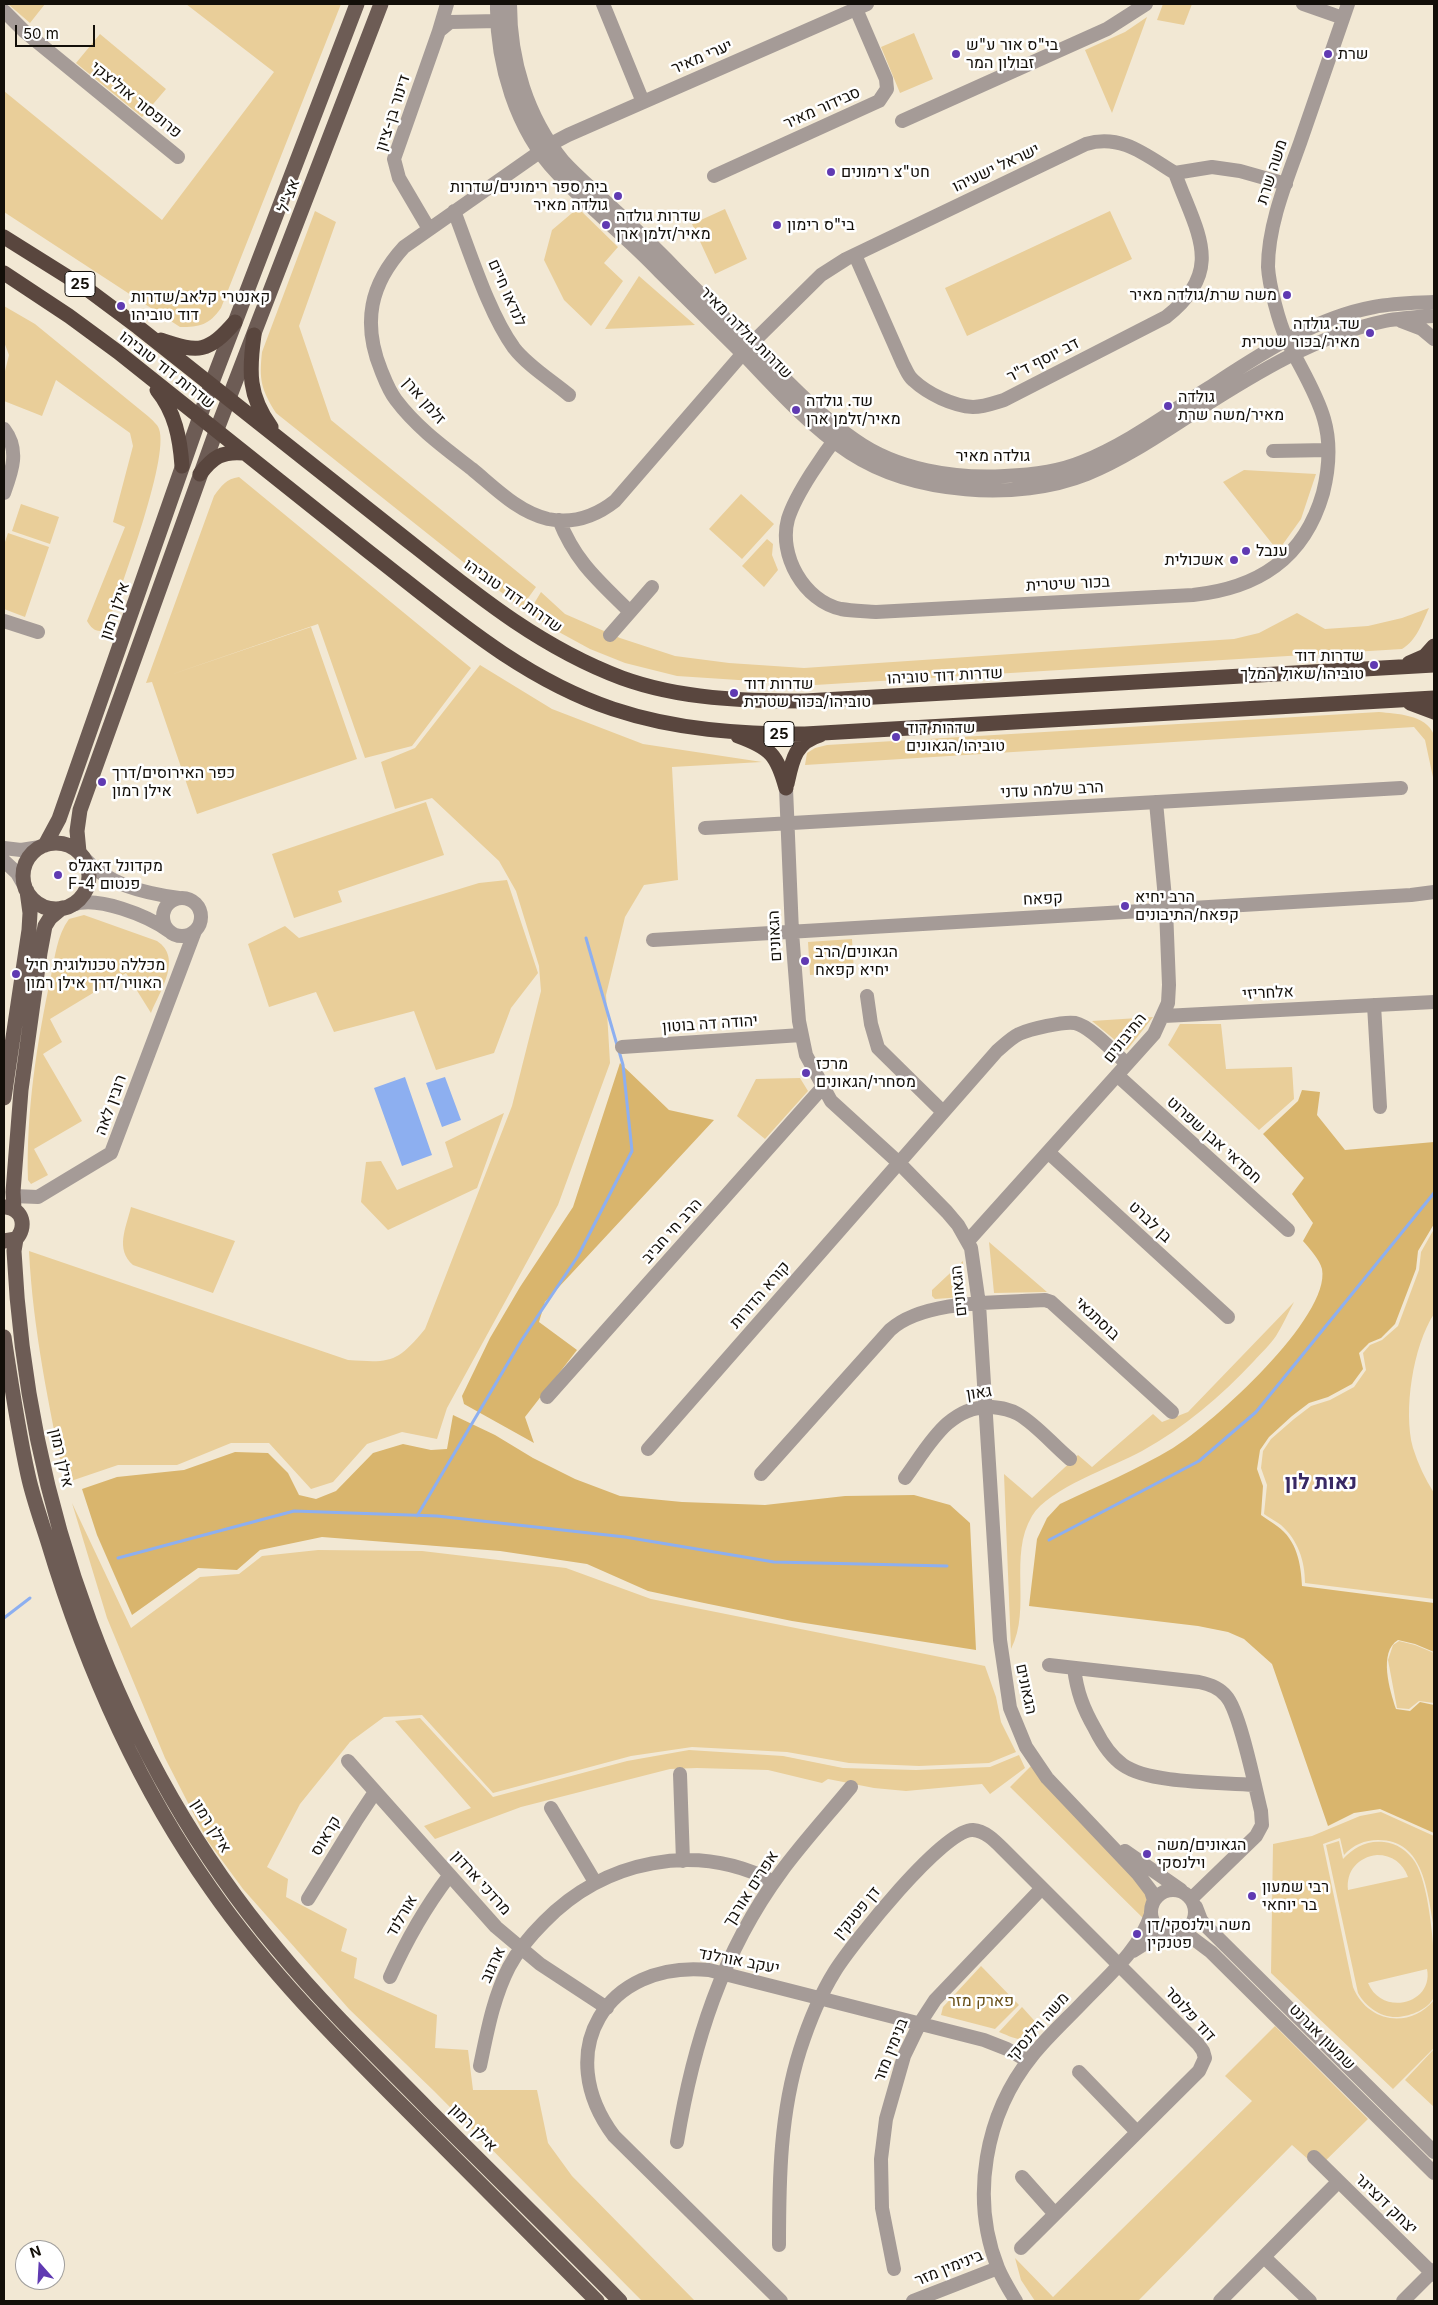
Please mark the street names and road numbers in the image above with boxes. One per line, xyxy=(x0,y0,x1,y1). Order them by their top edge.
street label: יערי מאיר xyxy=(669,36,735,78)
street label: פרופסור אוליצקי xyxy=(87,57,185,143)
street label: דינור בן-ציון xyxy=(372,72,414,154)
street label: סבידור מאיר xyxy=(781,83,863,133)
street label: משה שרת xyxy=(1252,137,1292,207)
street label: ישראל ישעיהו xyxy=(949,139,1043,197)
street label: אצ"ל xyxy=(274,176,304,216)
street label: לנדאו חיים xyxy=(484,256,530,330)
road number: 25 xyxy=(65,272,95,296)
street label: שדרות גולדה מאיר xyxy=(696,283,796,383)
street label: שדרות דוד טוביהו xyxy=(115,327,219,413)
street label: דב יוסף ד"ר xyxy=(1004,334,1082,386)
street label: זלמן ארן xyxy=(398,374,450,428)
street label: גולדה מאיר xyxy=(956,446,1030,466)
street label: שדרות דוד טוביהו xyxy=(460,555,566,637)
street label: בכור שיטרית xyxy=(1025,572,1111,596)
street label: אילן רמון xyxy=(96,580,134,642)
street label: שדרות דוד טוביהו xyxy=(887,663,1003,689)
road number: 25 xyxy=(764,722,794,746)
street label: הרב שלמה עדני xyxy=(1000,778,1104,802)
street label: קפאח xyxy=(1023,888,1063,910)
street label: הגאונים xyxy=(764,910,786,962)
street label: אלחריזי xyxy=(1242,982,1294,1004)
street label: התיבונים xyxy=(1099,1009,1151,1067)
street label: יהודה דה בוטון xyxy=(662,1011,758,1037)
street label: רובין לאה xyxy=(91,1072,131,1138)
street label: חסדאי אבן שפרוט xyxy=(1163,1092,1265,1188)
street label: הרב חי חביב xyxy=(638,1195,706,1267)
street label: בן לברט xyxy=(1124,1197,1176,1247)
street label: קורא הדורות xyxy=(726,1258,794,1332)
street label: הגאונים xyxy=(947,1264,971,1318)
street label: בוסתנאי xyxy=(1071,1293,1123,1345)
street label: גאון xyxy=(965,1382,993,1404)
street label: אילן רמון xyxy=(45,1427,77,1489)
street label: הגאונים xyxy=(1011,1662,1041,1716)
street label: אילן רמון xyxy=(187,1796,235,1856)
street label: קראוס xyxy=(307,1813,345,1859)
street label: מרדכי ארדון xyxy=(447,1847,515,1919)
street label: אפרים אורבך xyxy=(719,1847,783,1931)
street label: דן פטנקין xyxy=(830,1883,884,1943)
street label: אורלנד xyxy=(382,1892,422,1940)
street label: ארגוב xyxy=(476,1944,510,1986)
street label: יעקב אורלנד xyxy=(697,1944,781,1978)
street label: דוד פלוסר xyxy=(1160,1983,1220,2045)
street label: משה וילנסקי xyxy=(1003,1989,1073,2065)
street label: שמעון אגרנט xyxy=(1285,2000,1359,2074)
street label: בנימין מזר xyxy=(870,2015,912,2085)
street label: אילן רמון xyxy=(445,2100,501,2156)
street label: יצחק דנציגר xyxy=(1351,2169,1421,2239)
street label: בינימין מזר xyxy=(912,2246,986,2290)

